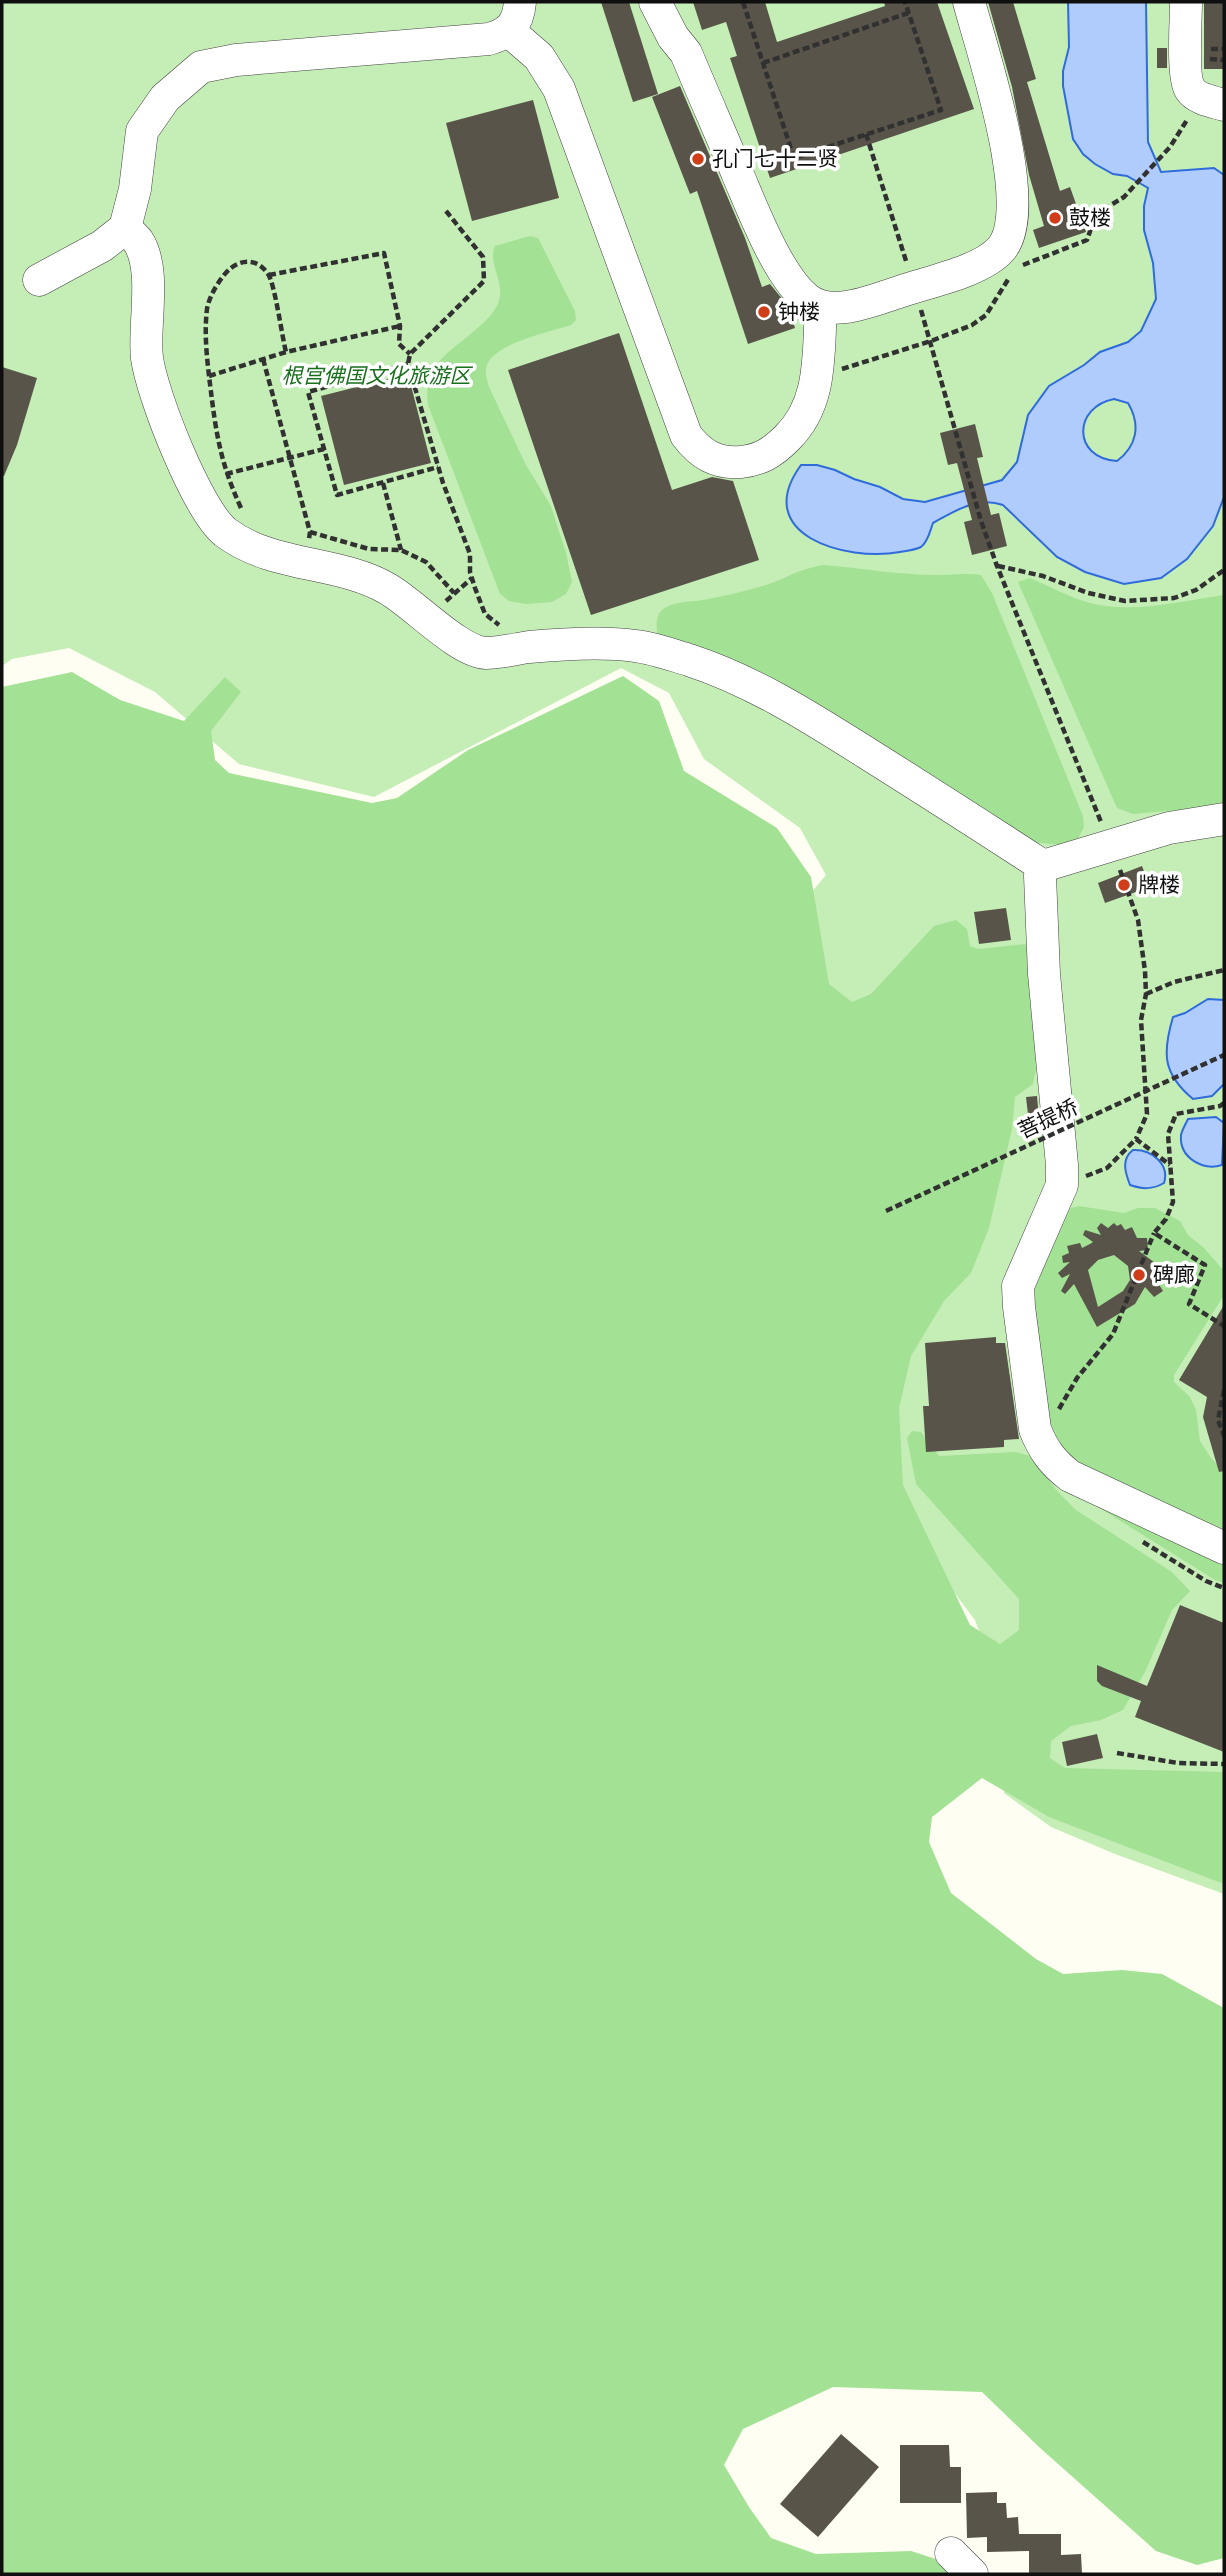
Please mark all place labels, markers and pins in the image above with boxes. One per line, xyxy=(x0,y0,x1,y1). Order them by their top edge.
place label: 孔门七十二贤 xyxy=(712,147,838,171)
marker: 孔门七十二贤 xyxy=(690,151,706,167)
place label: 鼓楼 xyxy=(1069,206,1111,230)
marker: 鼓楼 xyxy=(1047,210,1063,226)
place label: 钟楼 xyxy=(778,300,820,324)
marker: 钟楼 xyxy=(756,304,772,320)
place label: 牌楼 xyxy=(1138,873,1180,897)
marker: 牌楼 xyxy=(1116,877,1132,893)
place label: 碑廊 xyxy=(1153,1263,1195,1287)
marker: 碑廊 xyxy=(1131,1267,1147,1283)

